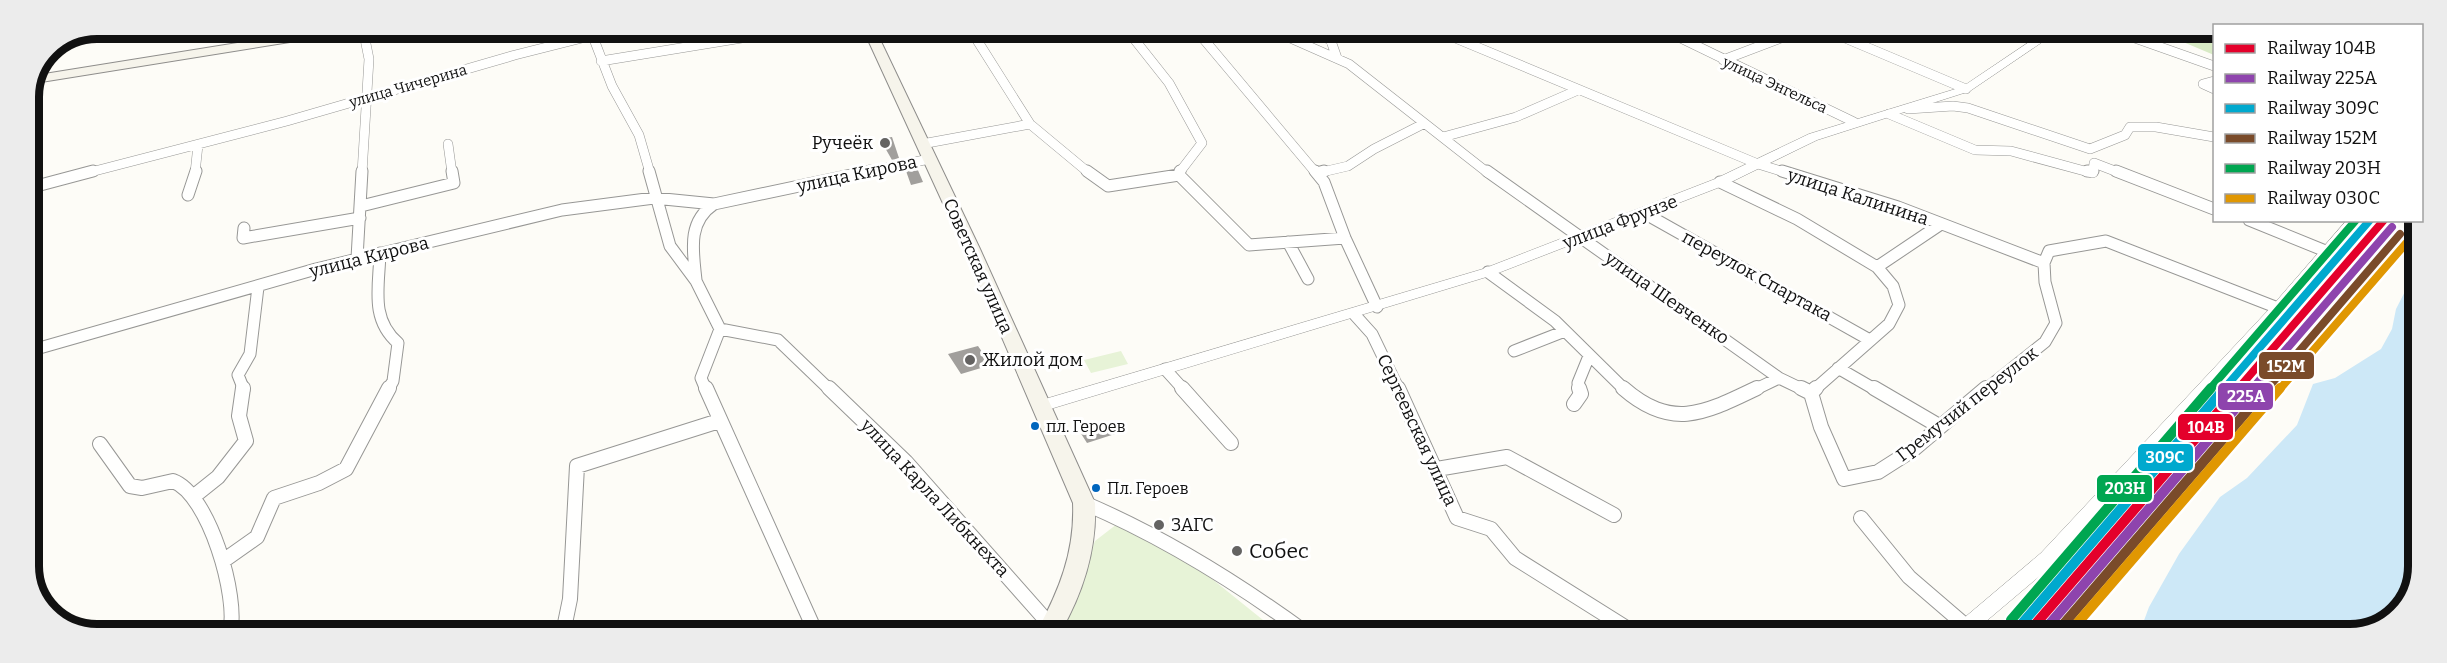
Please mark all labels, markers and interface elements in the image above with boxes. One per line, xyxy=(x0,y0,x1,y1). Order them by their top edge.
legend xyxy=(2213,24,2423,222)
text: Railway 104В xyxy=(2267,37,2376,59)
street label: улица Энгельса xyxy=(1719,52,1830,117)
street label: улица Чичерина xyxy=(346,61,469,112)
text: Railway 225А xyxy=(2267,67,2377,89)
text: Railway 309С xyxy=(2267,97,2379,119)
text: Railway 152М xyxy=(2267,127,2378,149)
place label: Ручеёк xyxy=(812,132,873,154)
marker: Ручеёк xyxy=(878,136,892,150)
street label: улица Кирова xyxy=(794,151,919,198)
text: Railway 203Н xyxy=(2267,157,2381,179)
street label: улица Калинина xyxy=(1784,164,1931,230)
text: Railway 030C xyxy=(2267,187,2380,209)
street label: улица Фрунзе xyxy=(1559,190,1680,254)
street label: Советская улица xyxy=(938,195,1018,337)
street label: переулок Спартака xyxy=(1678,226,1836,326)
street label: улица Кирова xyxy=(306,232,431,283)
street label: улица Шевченко xyxy=(1600,246,1733,349)
street label: Гремучий переулок xyxy=(1892,342,2043,466)
place label: Жилой дом xyxy=(982,349,1083,371)
street label: Сергеевская улица xyxy=(1372,350,1462,510)
line badge: 152М xyxy=(2258,351,2315,380)
marker: Жилой дом xyxy=(963,353,977,367)
text: 152М xyxy=(2267,357,2305,376)
line badge: 225А xyxy=(2217,382,2274,411)
text: 225А xyxy=(2227,387,2266,406)
line badge: 104В xyxy=(2177,413,2234,441)
street label: улица Карла Либкнехта xyxy=(855,414,1014,582)
place label: пл. Героев xyxy=(1046,417,1126,436)
text: 104В xyxy=(2187,418,2225,437)
marker: пл. Героев xyxy=(1029,420,1041,432)
line badge: 309С xyxy=(2137,443,2194,472)
text: 309С xyxy=(2146,448,2184,467)
line badge: 203Н xyxy=(2096,474,2153,503)
place label: Пл. Героев xyxy=(1107,479,1189,498)
text: 203Н xyxy=(2105,479,2146,498)
marker: Пл. Героев xyxy=(1090,482,1102,494)
place label: ЗАГС xyxy=(1171,514,1214,536)
marker: ЗАГС xyxy=(1152,518,1166,532)
place label: Собес xyxy=(1249,538,1309,564)
marker: Собес xyxy=(1230,544,1244,558)

